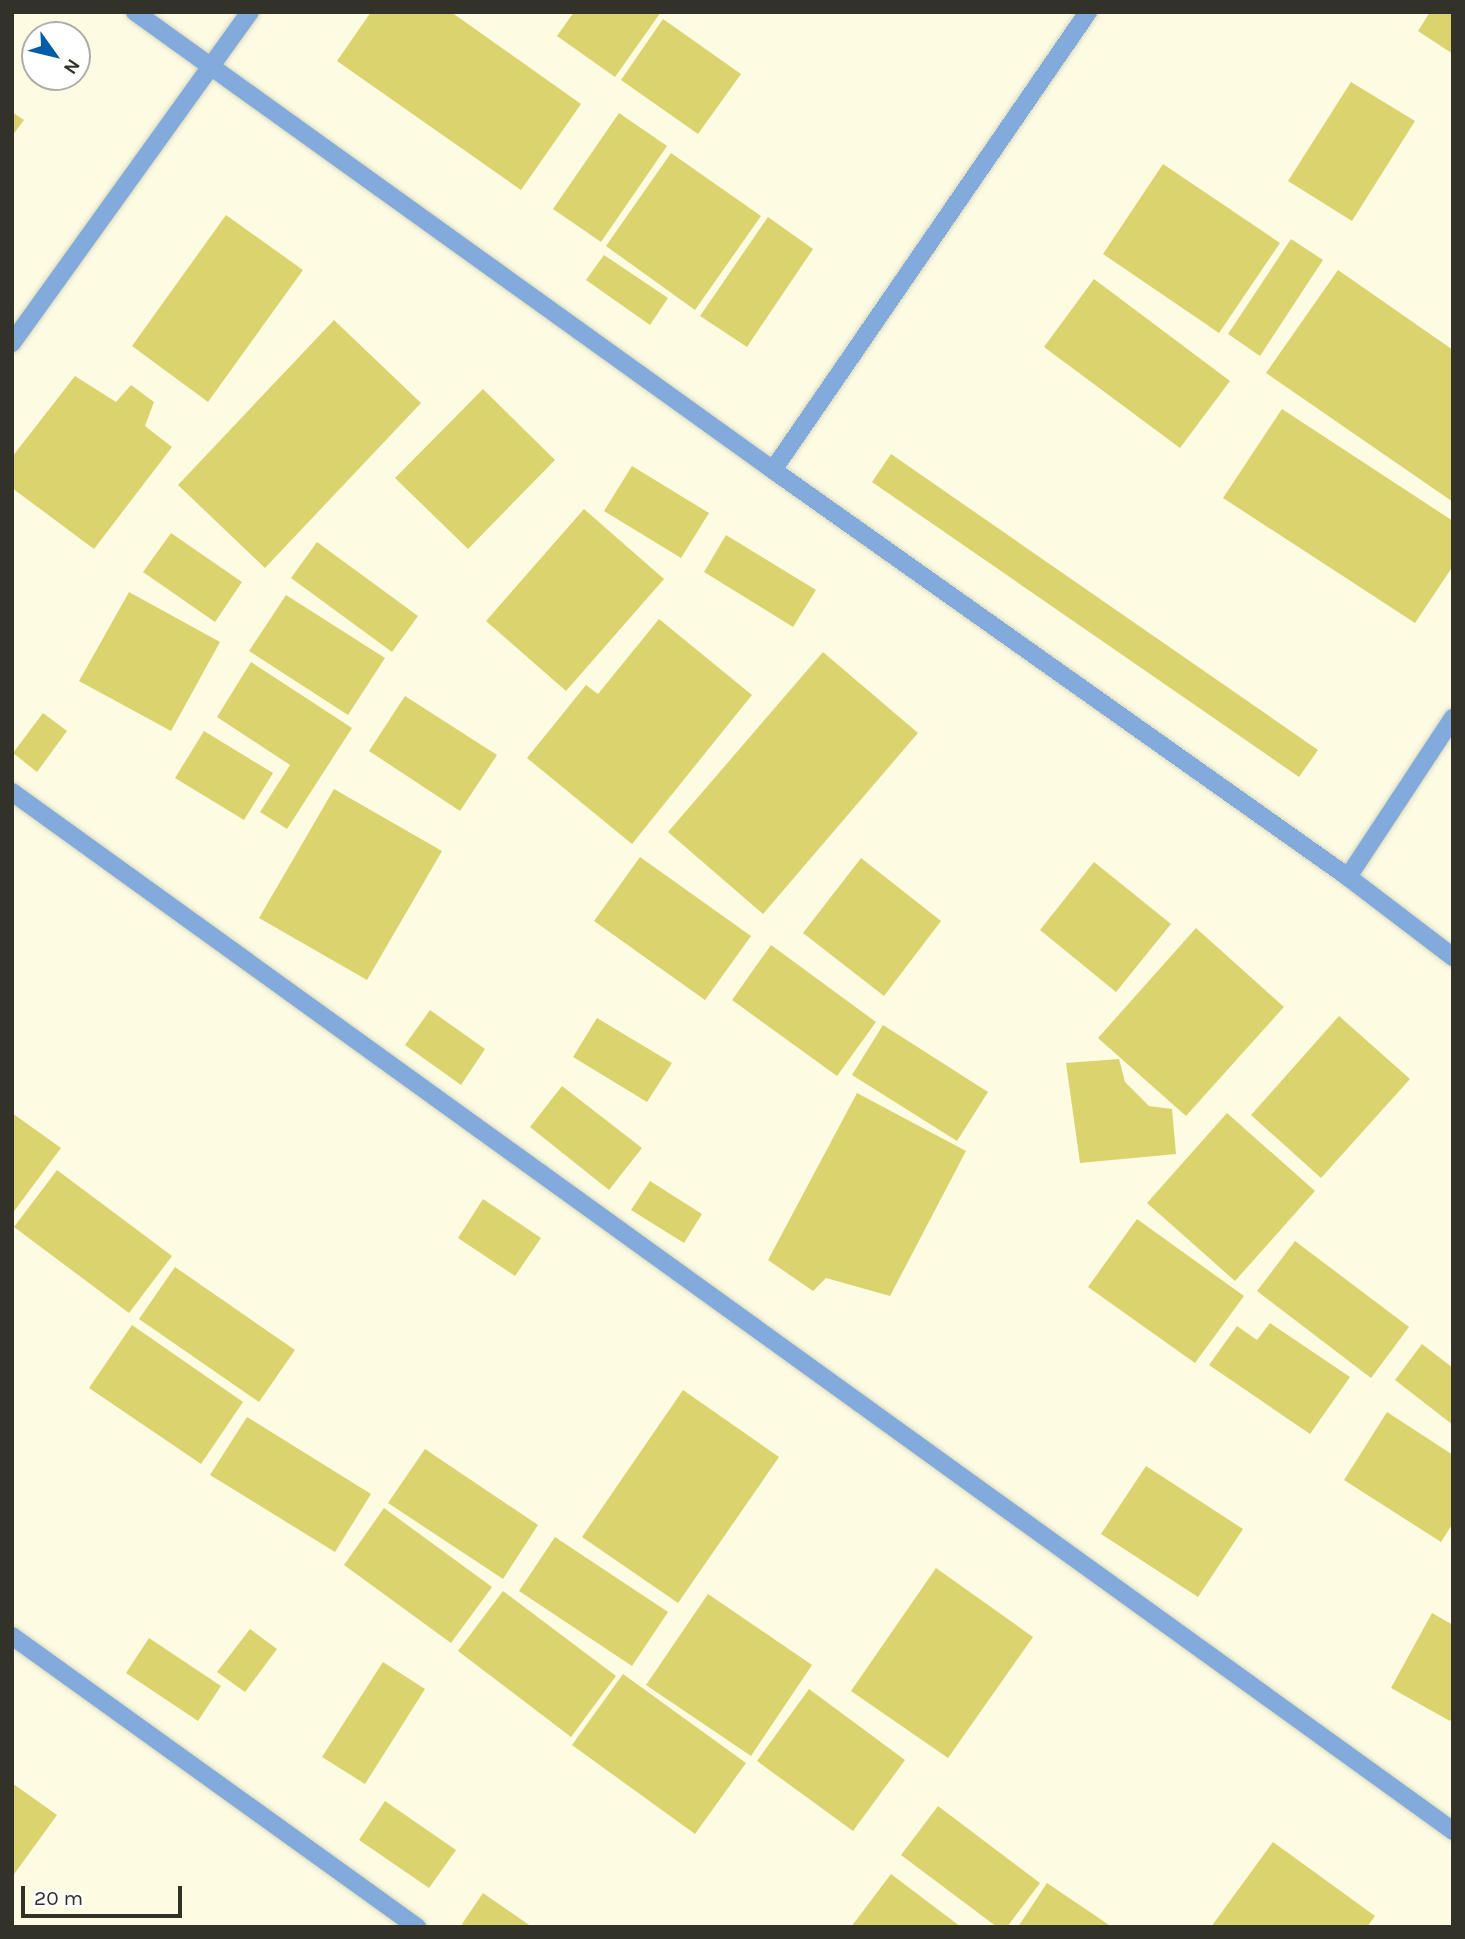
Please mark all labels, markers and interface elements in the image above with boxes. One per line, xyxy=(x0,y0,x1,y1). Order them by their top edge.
north arrow xyxy=(21,21,91,91)
text: N xyxy=(59,55,85,78)
scale bar xyxy=(24,1872,186,1916)
text: 20 m xyxy=(34,1886,83,1910)

